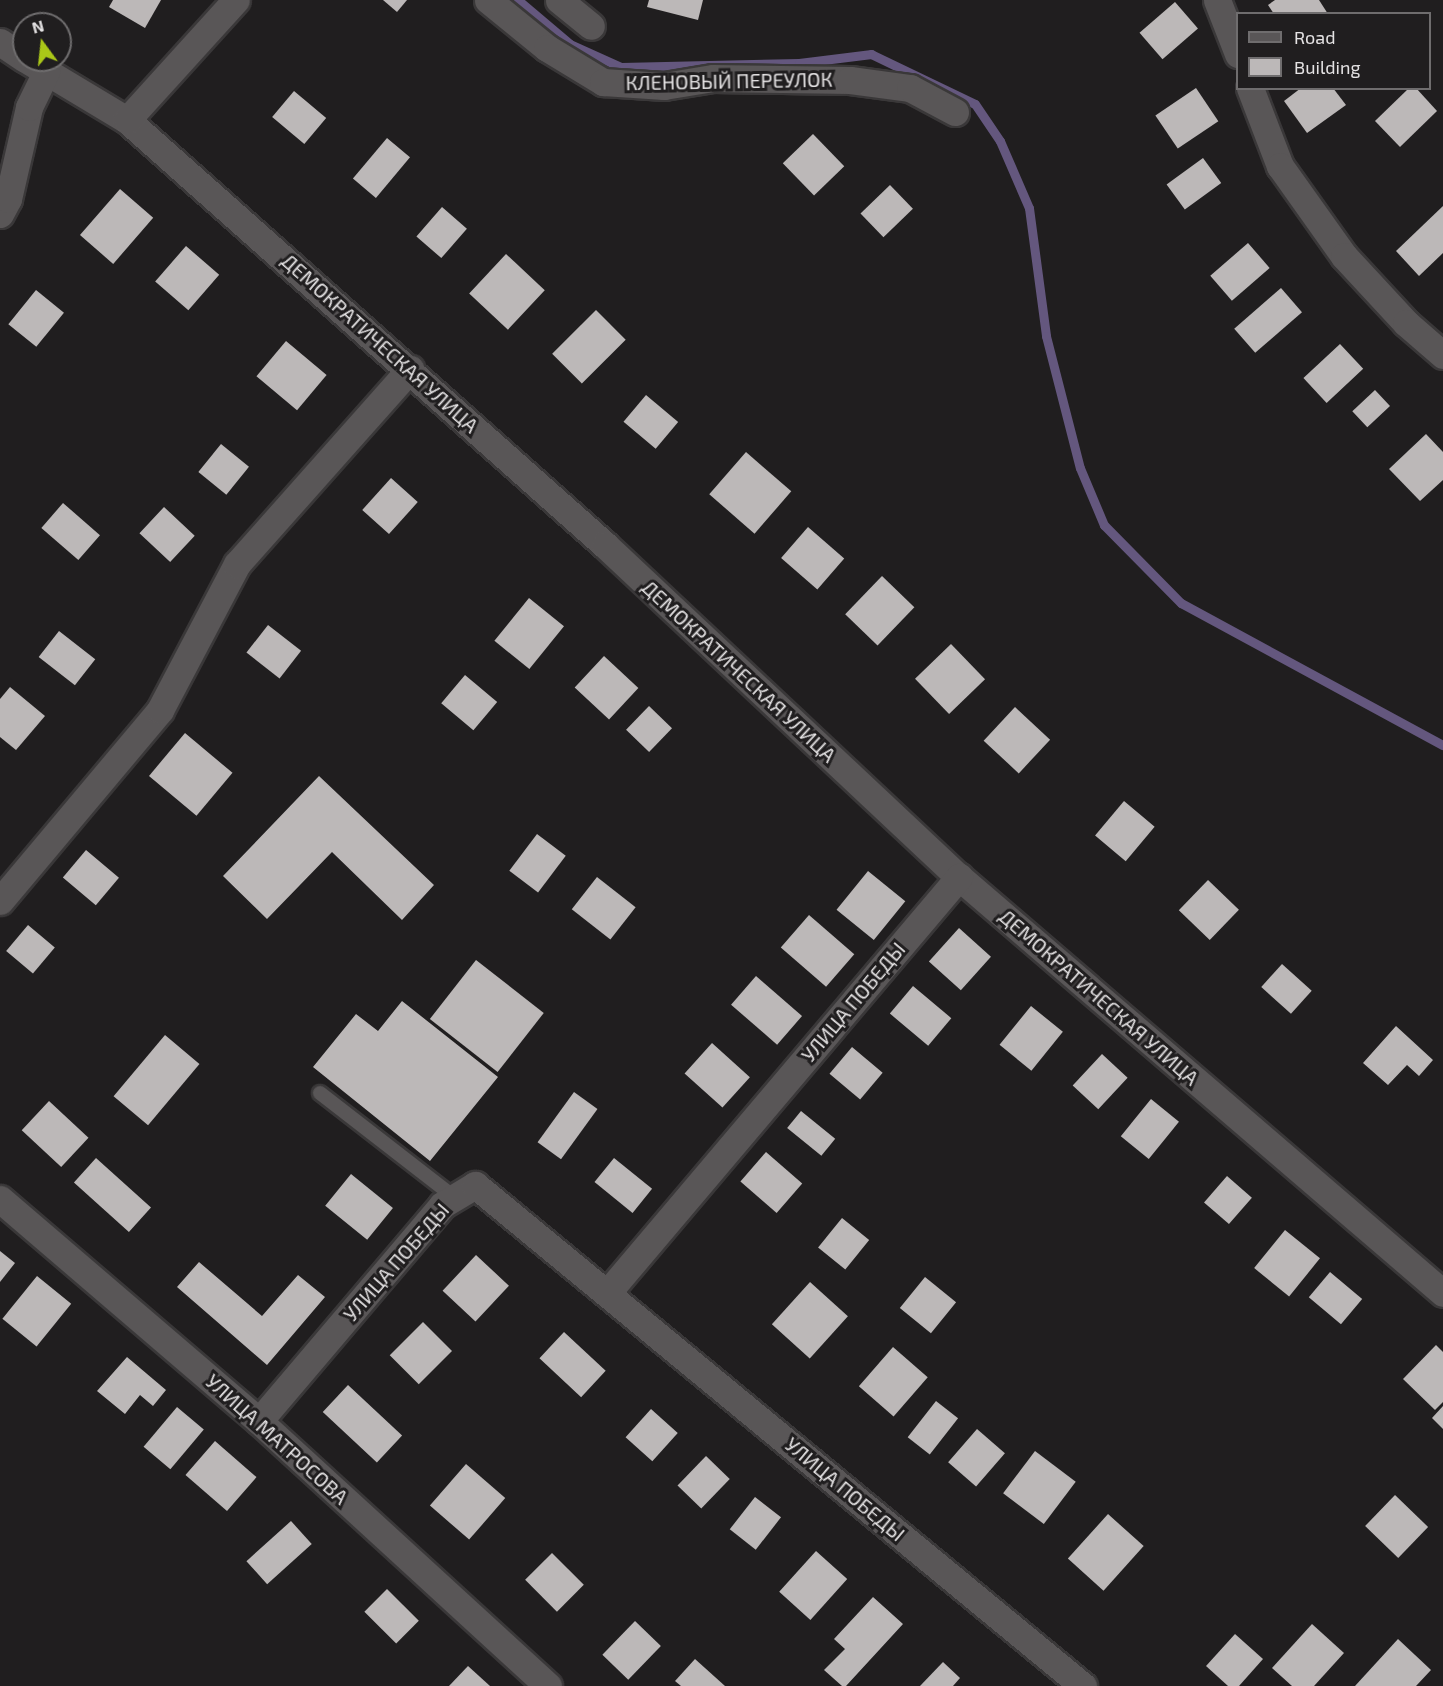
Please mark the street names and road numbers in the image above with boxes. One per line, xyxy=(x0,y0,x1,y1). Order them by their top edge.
street label: КЛЕНОВЫЙ ПЕРЕУЛОК xyxy=(625,67,833,95)
street label: ДЕМОКРАТИЧЕСКАЯ УЛИЦА xyxy=(277,248,483,438)
street label: ДЕМОКРАТИЧЕСКАЯ УЛИЦА xyxy=(637,575,841,767)
street label: ДЕМОКРАТИЧЕСКАЯ УЛИЦА xyxy=(994,904,1204,1090)
street label: УЛИЦА ПОБЕДЫ xyxy=(796,937,910,1067)
street label: УЛИЦА ПОБЕДЫ xyxy=(338,1198,454,1326)
street label: УЛИЦА МАТРОСОВА xyxy=(201,1369,353,1509)
street label: УЛИЦА ПОБЕДЫ xyxy=(780,1432,910,1546)

